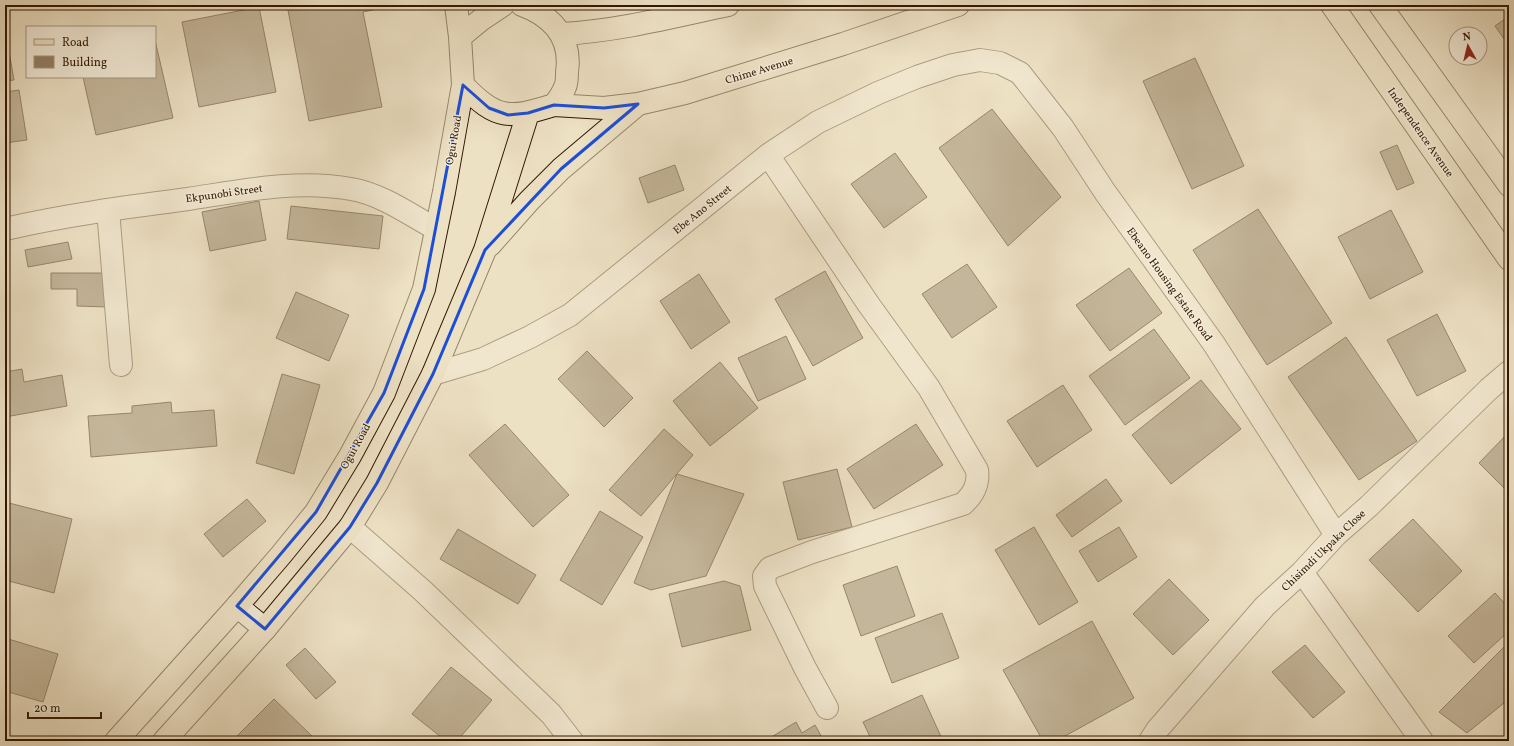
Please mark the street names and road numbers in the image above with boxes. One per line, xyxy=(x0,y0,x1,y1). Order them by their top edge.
street label: Chime Avenue xyxy=(724,54,795,89)
street label: Independence Avenue xyxy=(1383,85,1456,181)
street label: Ogui Road xyxy=(443,114,466,166)
street label: Ekpunobi Street xyxy=(185,182,264,207)
street label: Ebe Ano Street xyxy=(671,182,735,238)
street label: Ebeano Housing Estate Road xyxy=(1122,225,1215,345)
street label: Ogui Road xyxy=(338,421,375,472)
street label: Chisimdi Ukpaka Close xyxy=(1279,507,1369,595)

